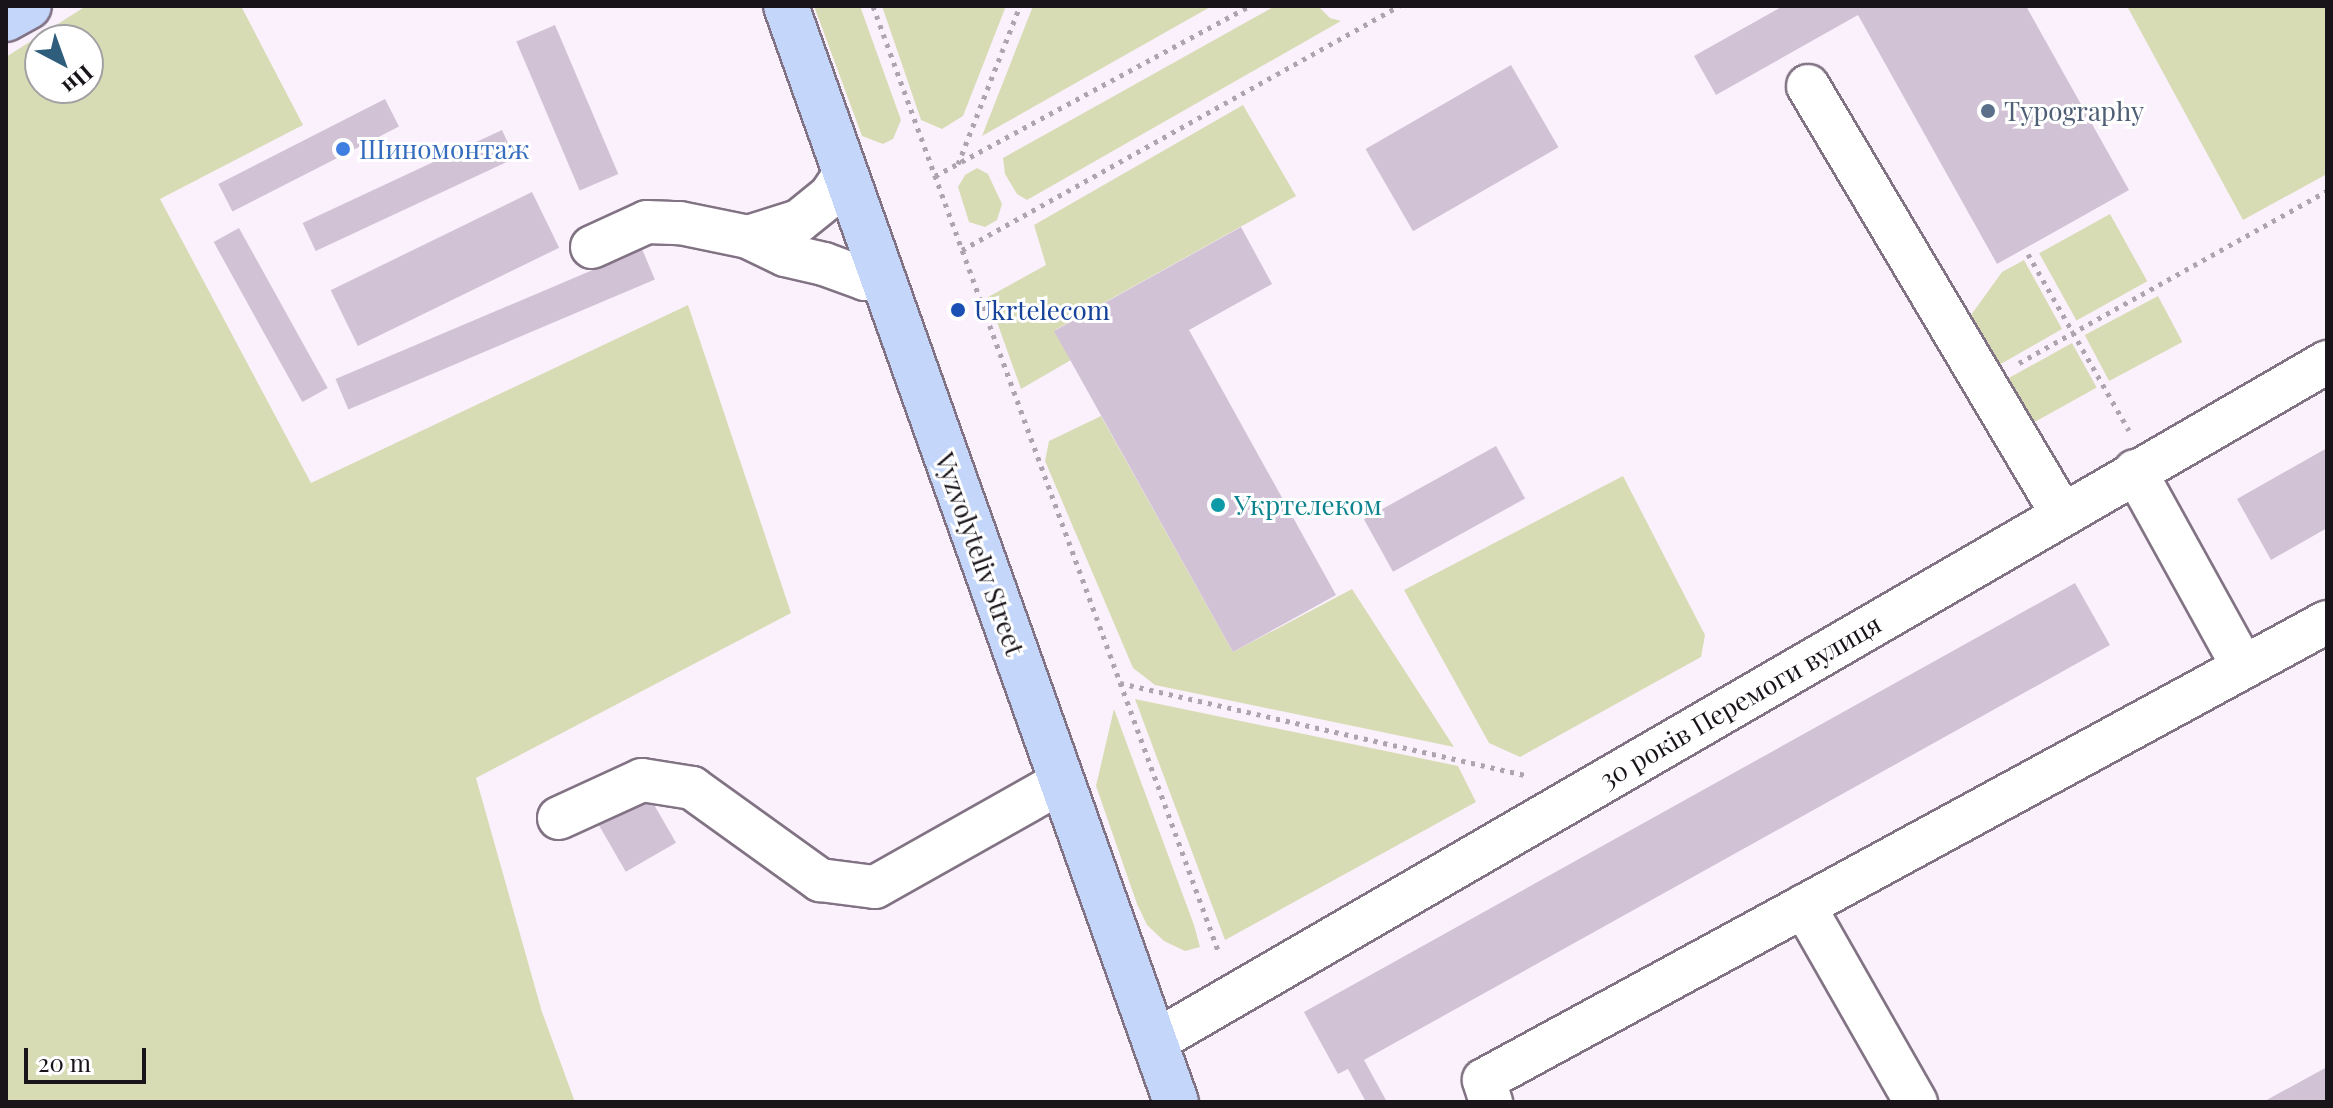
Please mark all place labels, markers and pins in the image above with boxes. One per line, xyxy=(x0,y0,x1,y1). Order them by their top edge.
place label: Typography xyxy=(2004,95,2144,127)
marker: Typography xyxy=(1979,102,1997,120)
place label: Шиномонтаж xyxy=(359,133,529,165)
marker: Шиномонтаж xyxy=(334,140,352,158)
place label: Ukrtelecom xyxy=(974,294,1110,326)
marker: Ukrtelecom xyxy=(949,301,967,319)
place label: Укртелеком xyxy=(1234,489,1382,521)
marker: Укртелеком xyxy=(1209,496,1227,514)

